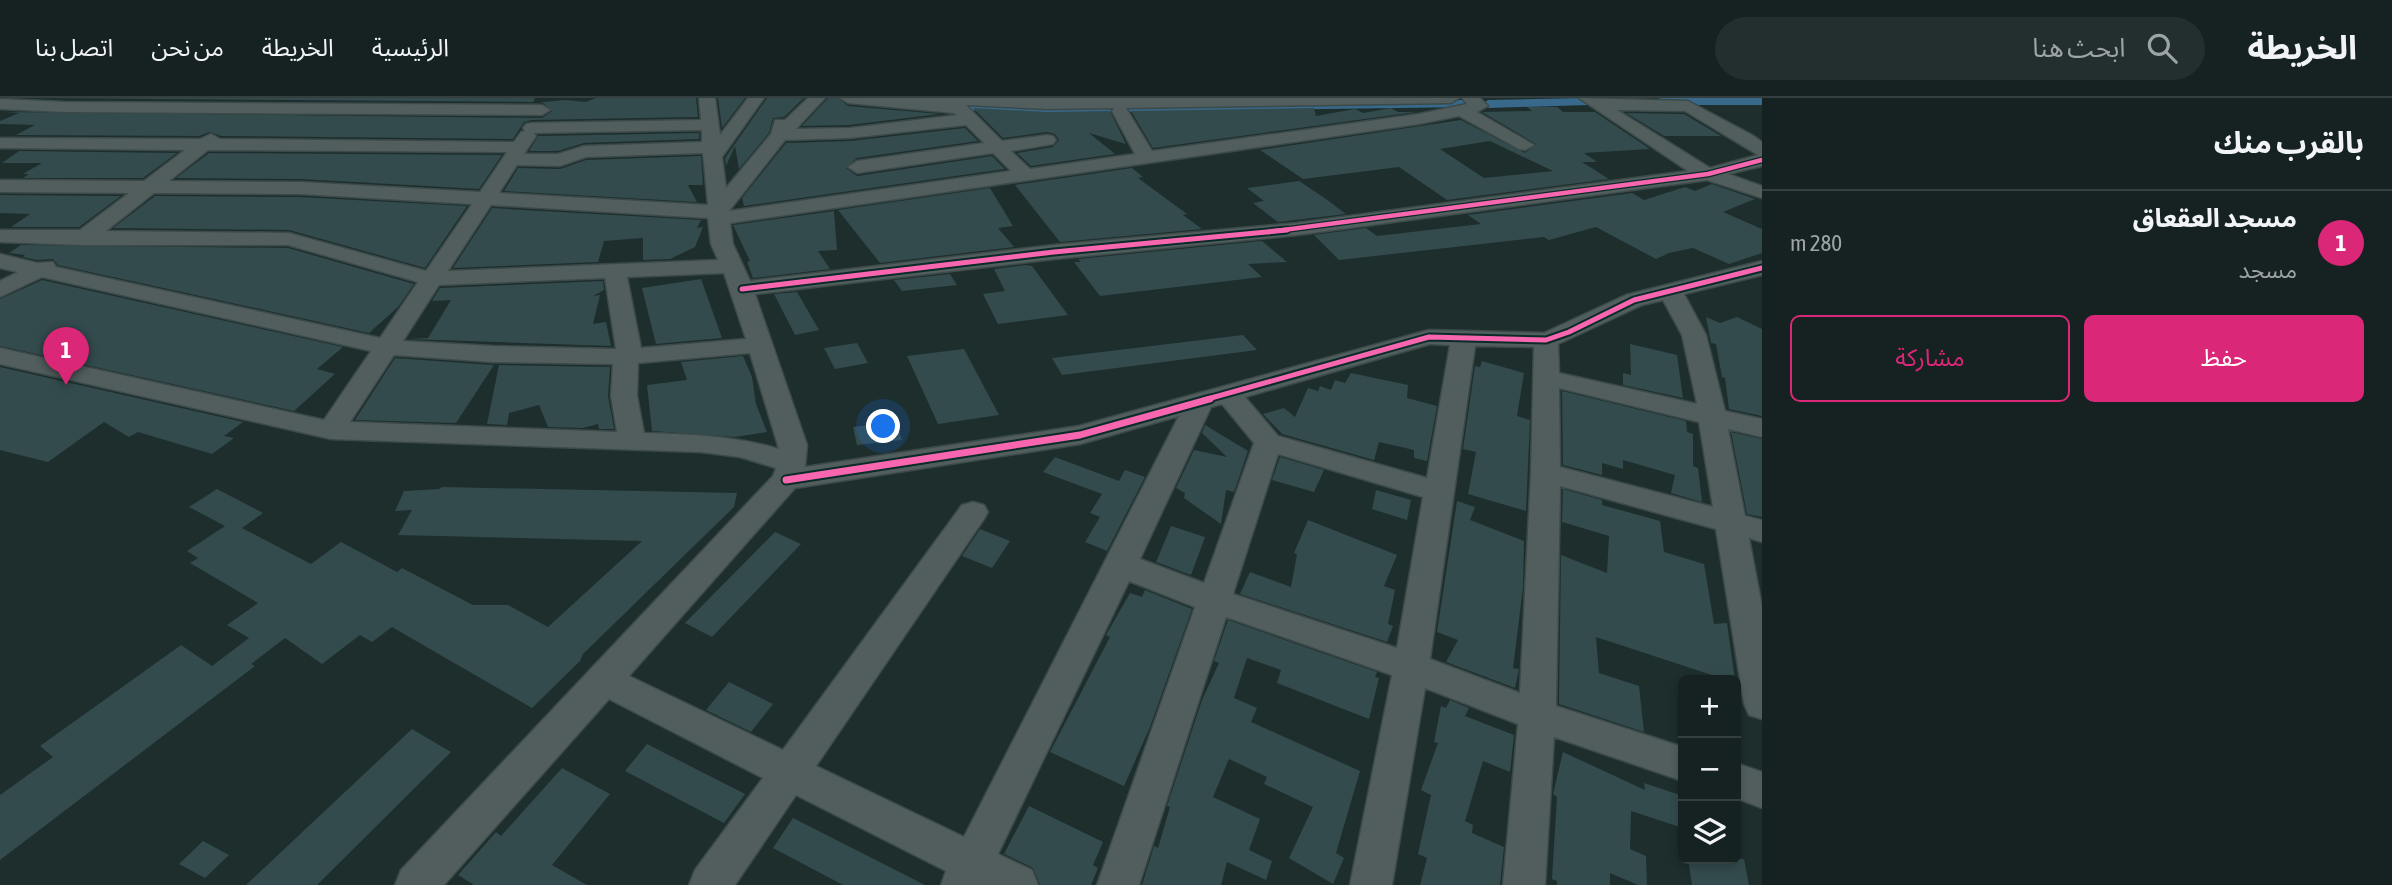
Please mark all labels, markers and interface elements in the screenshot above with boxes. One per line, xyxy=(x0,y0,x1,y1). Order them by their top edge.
search box xyxy=(1715,17,2205,80)
text: الخريطة xyxy=(2247,28,2357,66)
icon: search xyxy=(2143,29,2181,67)
text: ابحث هنا xyxy=(2032,33,2125,63)
text: اتصل بنا xyxy=(35,34,113,61)
text: من نحن xyxy=(151,34,224,61)
text: الخريطة xyxy=(262,34,334,61)
text: الرئيسية xyxy=(372,34,449,61)
text: بالقرب منك xyxy=(2214,125,2364,159)
text: مسجد العقعاق xyxy=(2133,203,2297,233)
text: 280 m xyxy=(1790,230,1842,256)
text: 1 xyxy=(2336,230,2346,256)
text: مسجد xyxy=(2238,257,2297,283)
button: مشاركة xyxy=(1790,315,2070,402)
button: حفظ xyxy=(2084,315,2364,402)
pin: 1 xyxy=(43,327,89,385)
your location xyxy=(866,409,900,443)
map controls xyxy=(1678,675,1741,864)
button: + xyxy=(1678,675,1741,738)
button: − xyxy=(1678,738,1741,801)
button: layers xyxy=(1678,801,1741,864)

